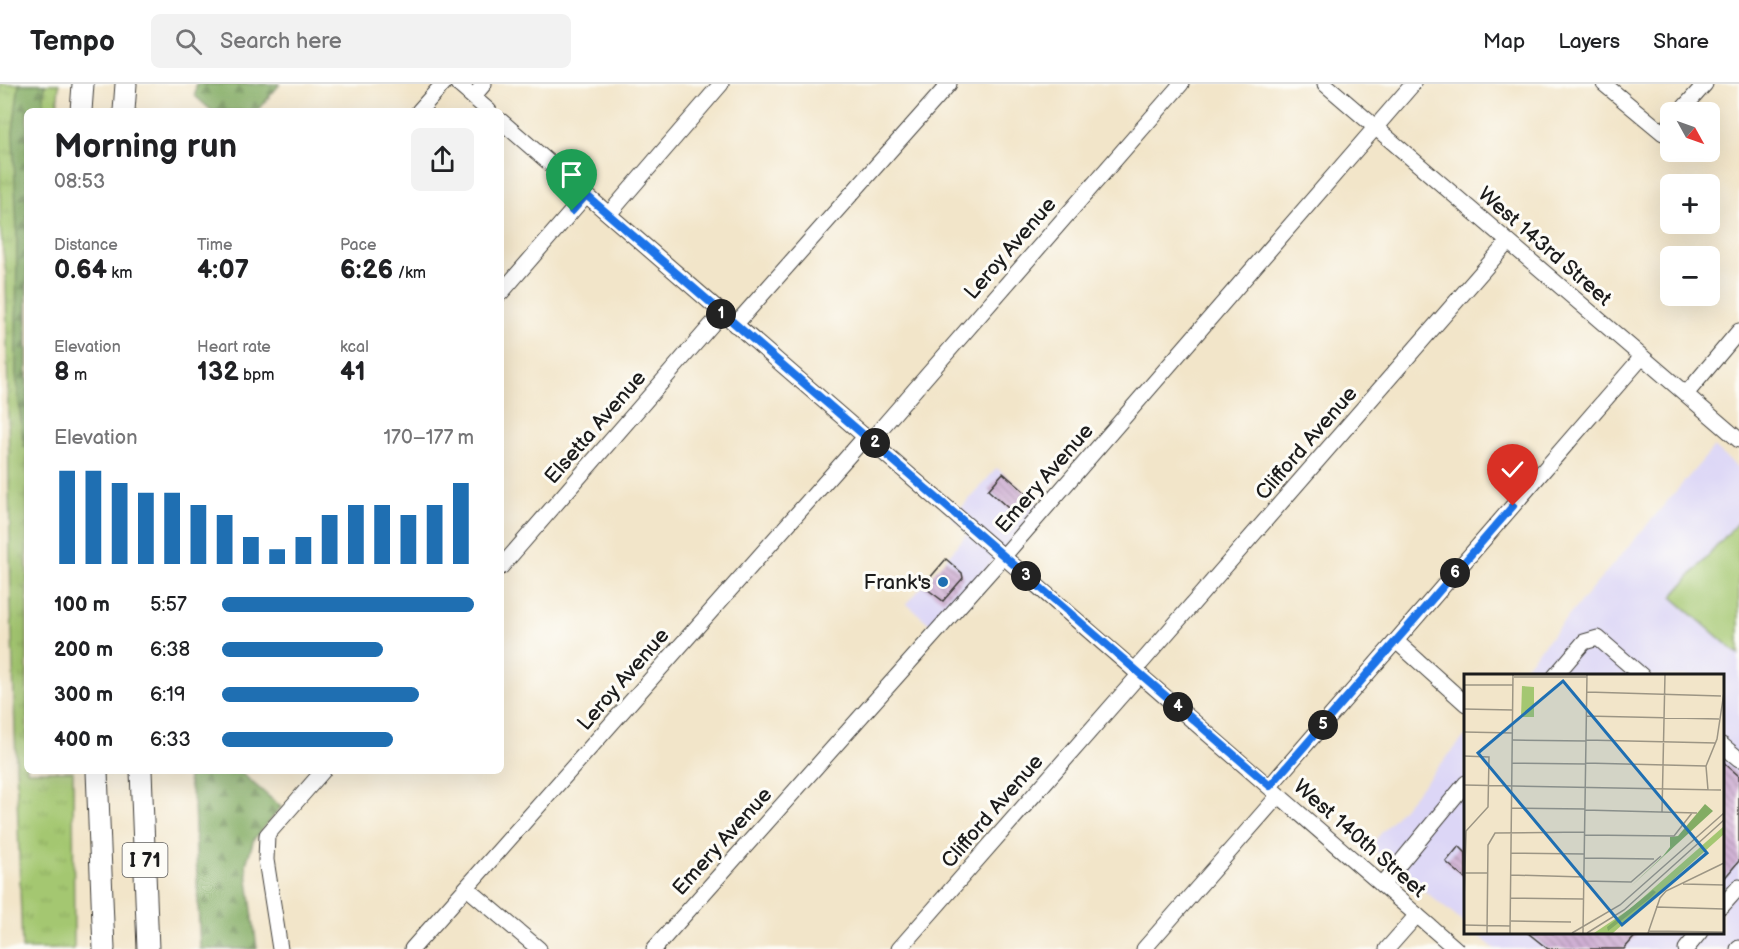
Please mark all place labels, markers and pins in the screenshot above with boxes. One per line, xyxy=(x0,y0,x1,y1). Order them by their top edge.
pin xyxy=(546,149,597,211)
pin: 1 xyxy=(706,299,736,329)
pin: 2 xyxy=(860,428,890,458)
pin xyxy=(1487,444,1538,506)
pin: 6 xyxy=(1440,558,1470,588)
pin: 3 xyxy=(1011,561,1041,591)
place label: Frank's xyxy=(864,570,931,595)
marker: Frank's xyxy=(936,575,950,589)
pin: 4 xyxy=(1163,692,1193,722)
pin: 5 xyxy=(1308,710,1338,740)

